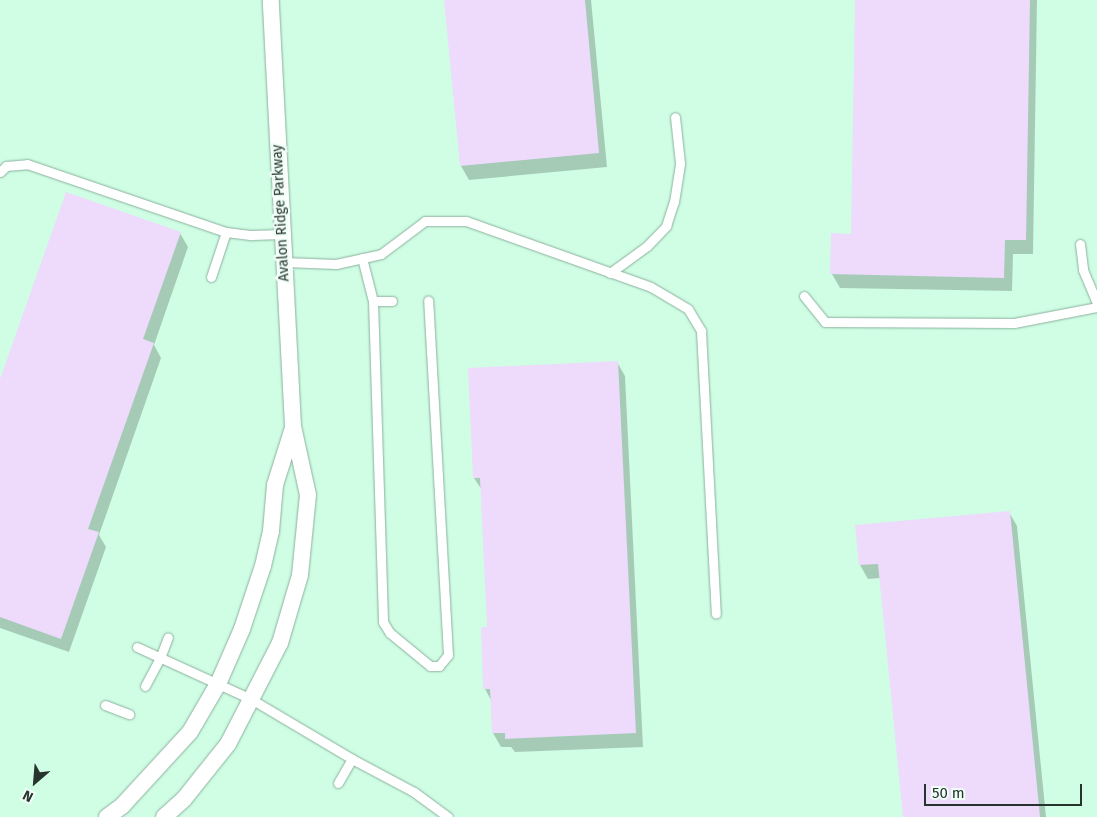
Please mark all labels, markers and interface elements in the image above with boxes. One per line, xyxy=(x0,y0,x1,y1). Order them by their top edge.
street label: Avalon Ridge Parkway xyxy=(269,144,293,282)
north arrow xyxy=(10,757,60,807)
scale bar xyxy=(927,774,1084,806)
text: 50 m xyxy=(932,784,965,802)
text: N xyxy=(20,786,36,805)

